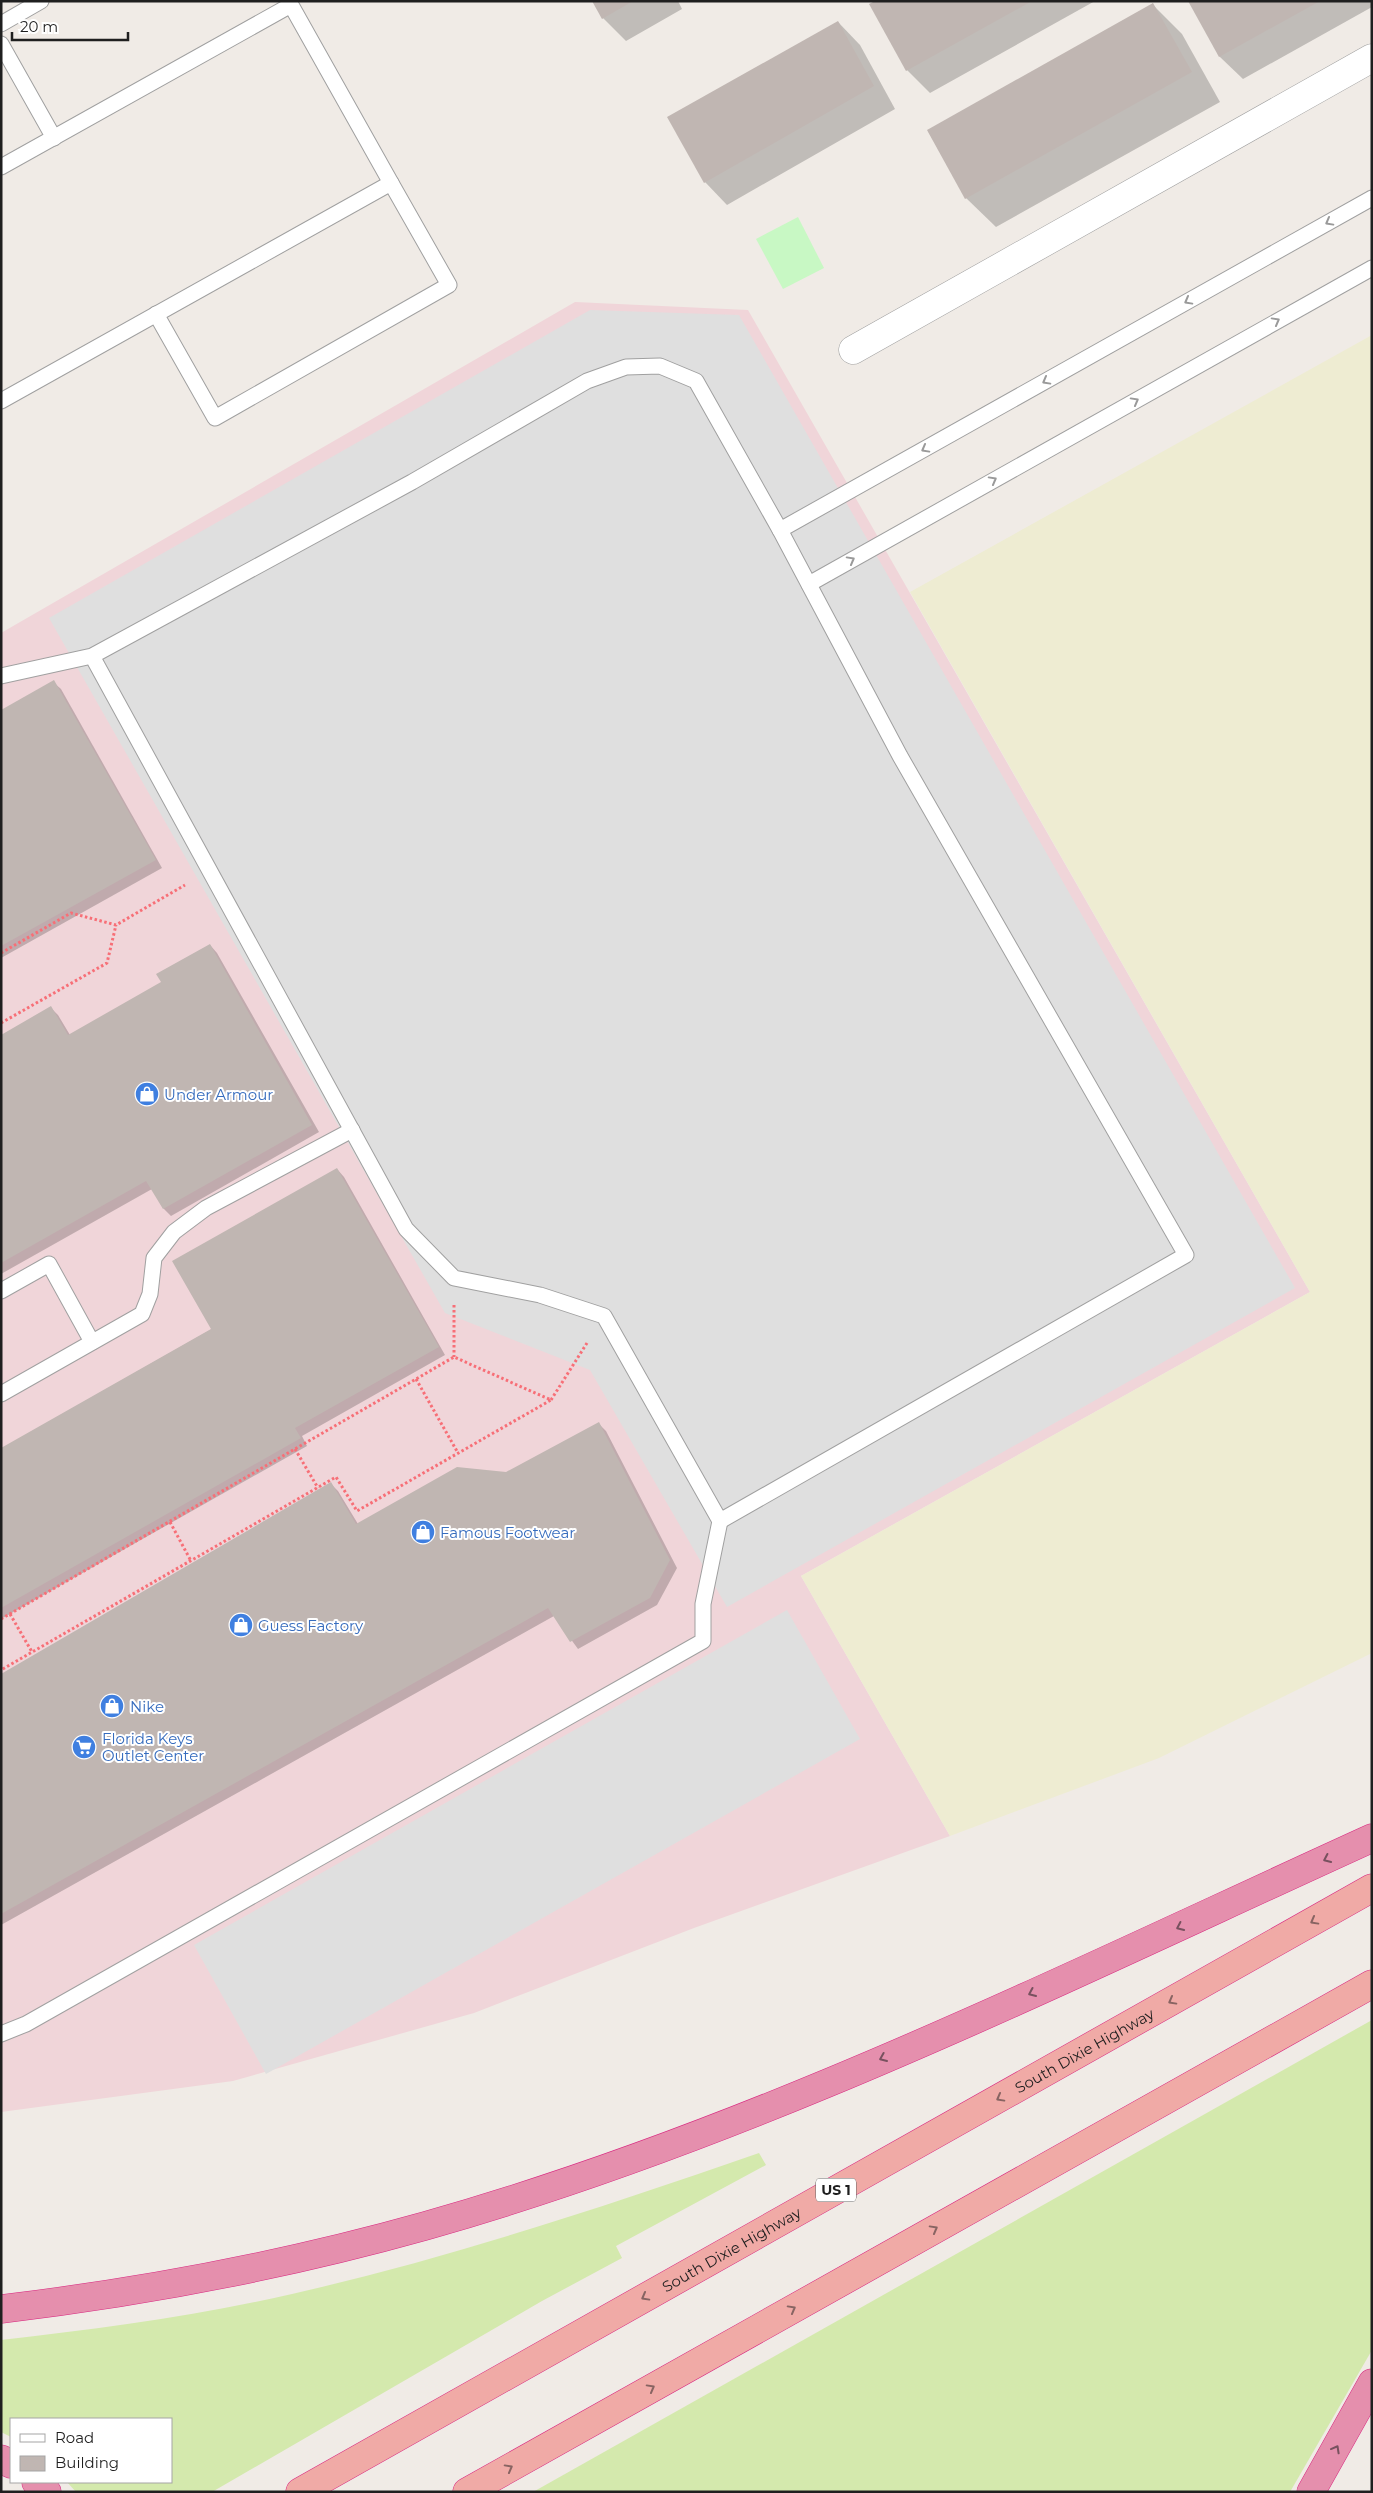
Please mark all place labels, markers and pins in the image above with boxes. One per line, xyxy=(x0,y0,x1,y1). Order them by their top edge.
shop icon: Under Armour xyxy=(134,1081,160,1107)
place label: Under Armour xyxy=(164,1085,273,1104)
shop icon: Famous Footwear xyxy=(410,1519,436,1545)
place label: Famous Footwear xyxy=(440,1523,575,1542)
shop icon: Guess Factory xyxy=(228,1612,254,1638)
place label: Guess Factory xyxy=(258,1616,364,1635)
shop icon: Nike xyxy=(99,1693,125,1719)
place label: Nike xyxy=(130,1697,164,1716)
place label: Florida Keys Outlet Center xyxy=(102,1729,204,1765)
supermarket icon: Florida Keys Outlet Center xyxy=(71,1734,97,1760)

